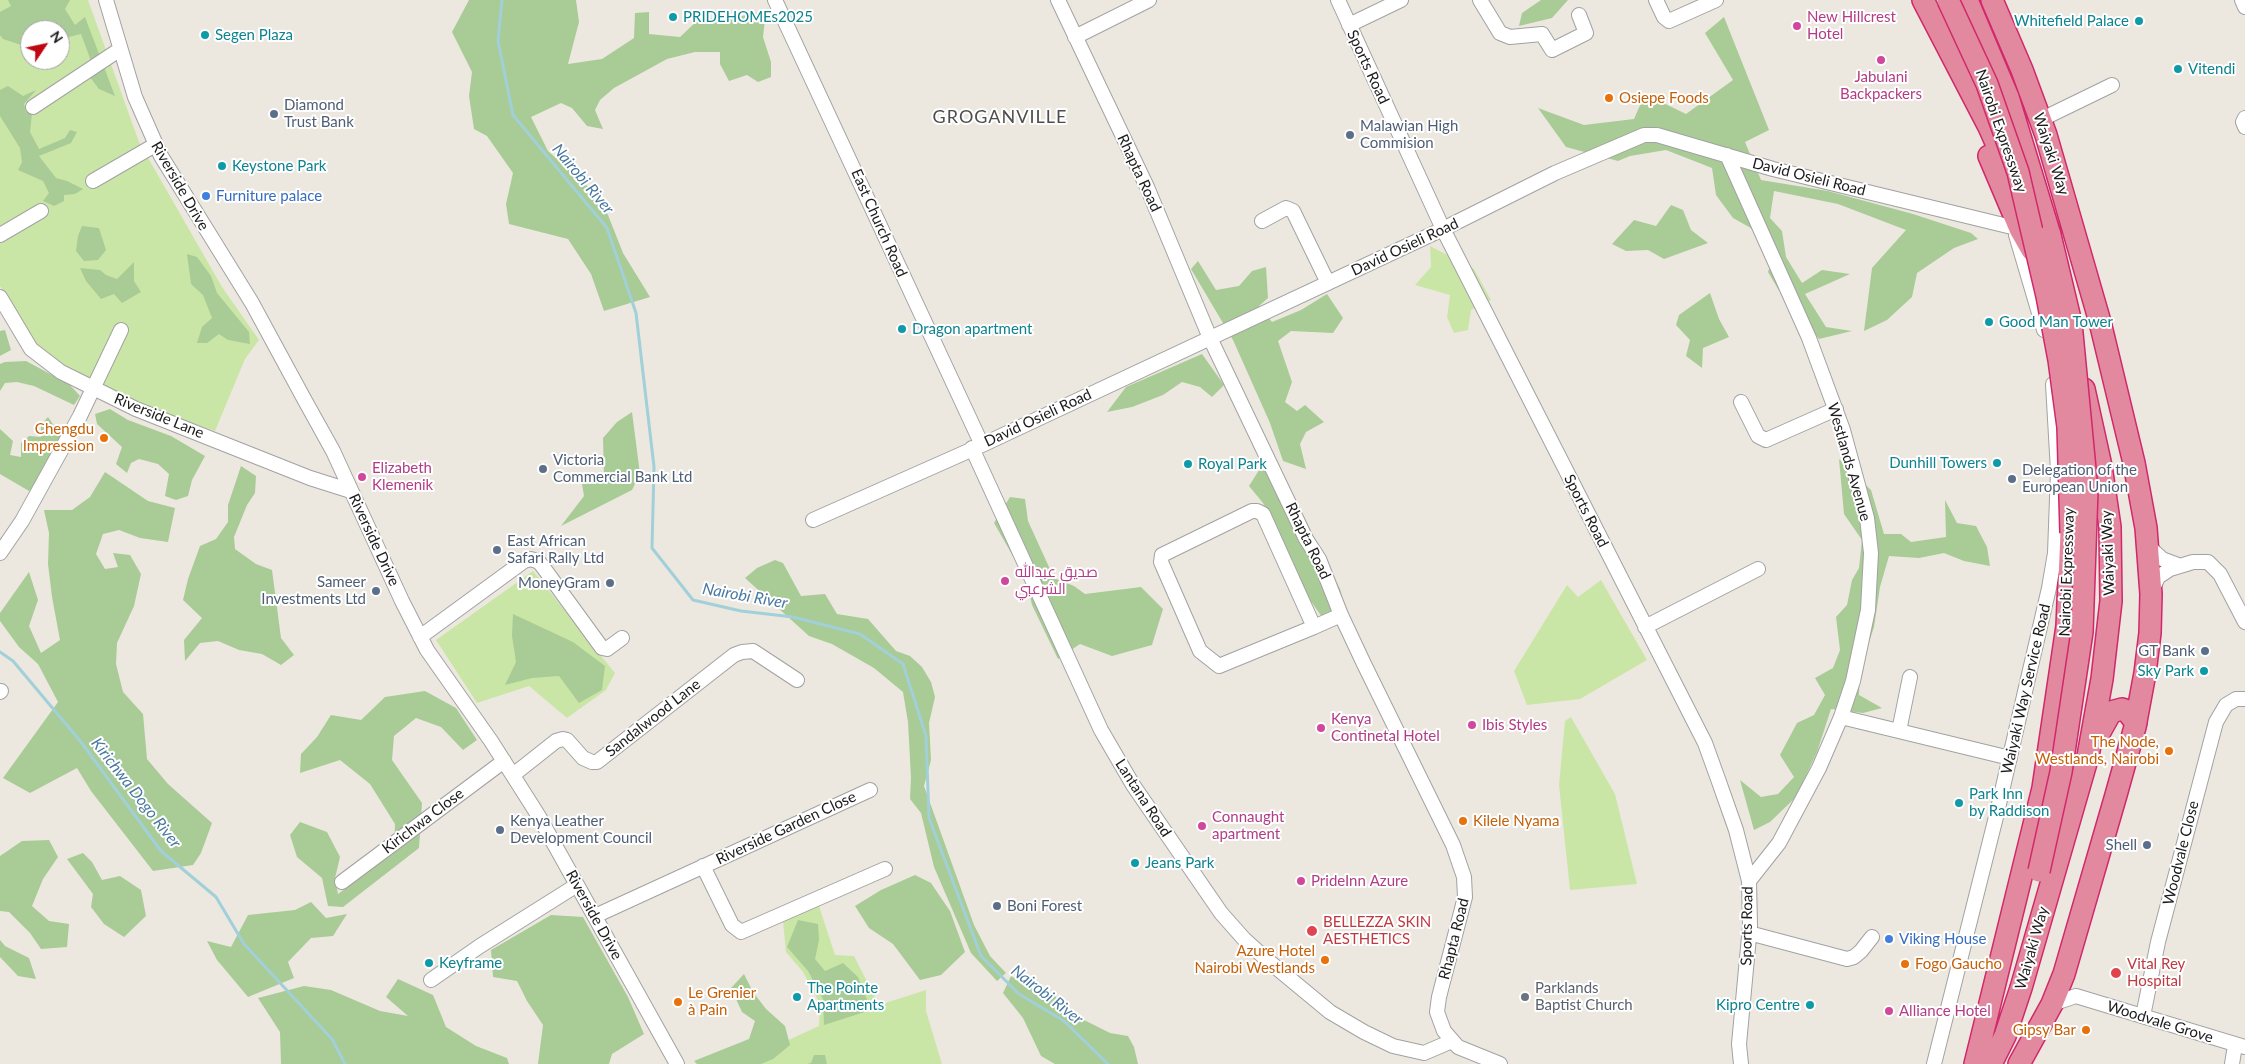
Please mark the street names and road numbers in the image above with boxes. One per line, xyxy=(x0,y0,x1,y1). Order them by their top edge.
street label: Sports Road xyxy=(1343,27,1393,107)
street label: Nairobi Expressway xyxy=(1971,67,2031,195)
street label: Waiyaki Way xyxy=(2029,111,2073,197)
street label: Rhapta Road xyxy=(1113,131,1165,215)
street label: Riverside Drive xyxy=(147,138,213,234)
street label: David Osieli Road xyxy=(1750,154,1868,200)
street label: East Church Road xyxy=(847,166,911,280)
street label: David Osieli Road xyxy=(1349,214,1461,280)
street label: David Osieli Road xyxy=(982,385,1094,451)
street label: Riverside Lane xyxy=(111,390,207,442)
street label: Westlands Avenue xyxy=(1824,401,1874,523)
street label: Sports Road xyxy=(1560,472,1612,550)
street label: Riverside Drive xyxy=(345,491,403,589)
street label: Rhapta Road xyxy=(1282,500,1334,582)
street label: Nairobi Expressway xyxy=(2056,507,2078,637)
street label: Waiyaki Way xyxy=(2098,510,2118,596)
street label: Waiyaki Way Service Road xyxy=(1998,602,2054,776)
street label: Sandalwood Lane xyxy=(602,675,704,761)
street label: Lantana Road xyxy=(1111,756,1175,840)
street label: Kirichwa Close xyxy=(379,784,467,858)
street label: Riverside Garden Close xyxy=(713,788,859,868)
street label: Woodvale Close xyxy=(2159,799,2203,907)
street label: Riverside Drive xyxy=(562,867,626,963)
street label: Sports Road xyxy=(1737,886,1757,966)
street label: Rhapta Road xyxy=(1435,896,1473,982)
street label: Waiyaki Way xyxy=(2012,904,2052,992)
street label: Woodvale Grove xyxy=(2105,997,2215,1047)

